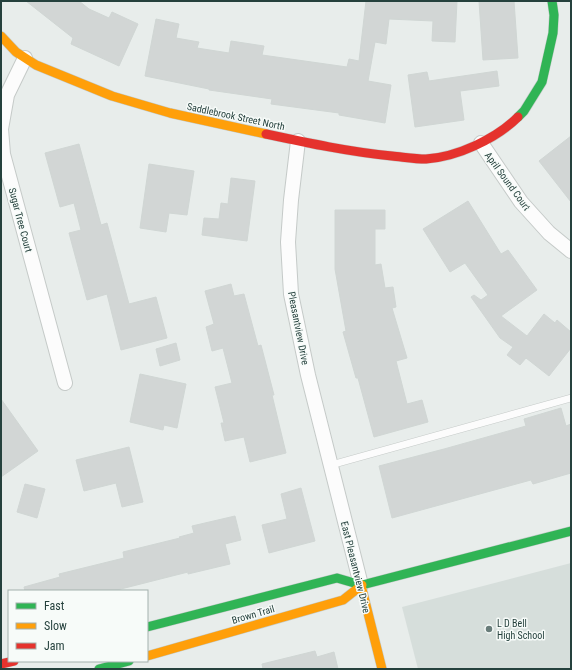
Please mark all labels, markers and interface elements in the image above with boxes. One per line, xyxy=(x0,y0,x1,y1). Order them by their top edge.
street label: Saddlebrook Street North xyxy=(186,101,286,132)
street label: April Sound Court xyxy=(483,150,533,213)
street label: Sugar Tree Court xyxy=(7,187,34,254)
street label: Pleasantview Drive xyxy=(286,290,311,366)
street label: East Pleasantview Drive xyxy=(339,520,372,614)
legend xyxy=(8,590,148,662)
text: Fast xyxy=(44,599,65,613)
street label: Brown Trail xyxy=(230,603,276,626)
place label: L D Bell High School xyxy=(497,618,545,641)
text: Slow xyxy=(44,619,67,633)
marker: L D Bell High School xyxy=(484,624,494,634)
text: Jam xyxy=(44,639,65,653)

